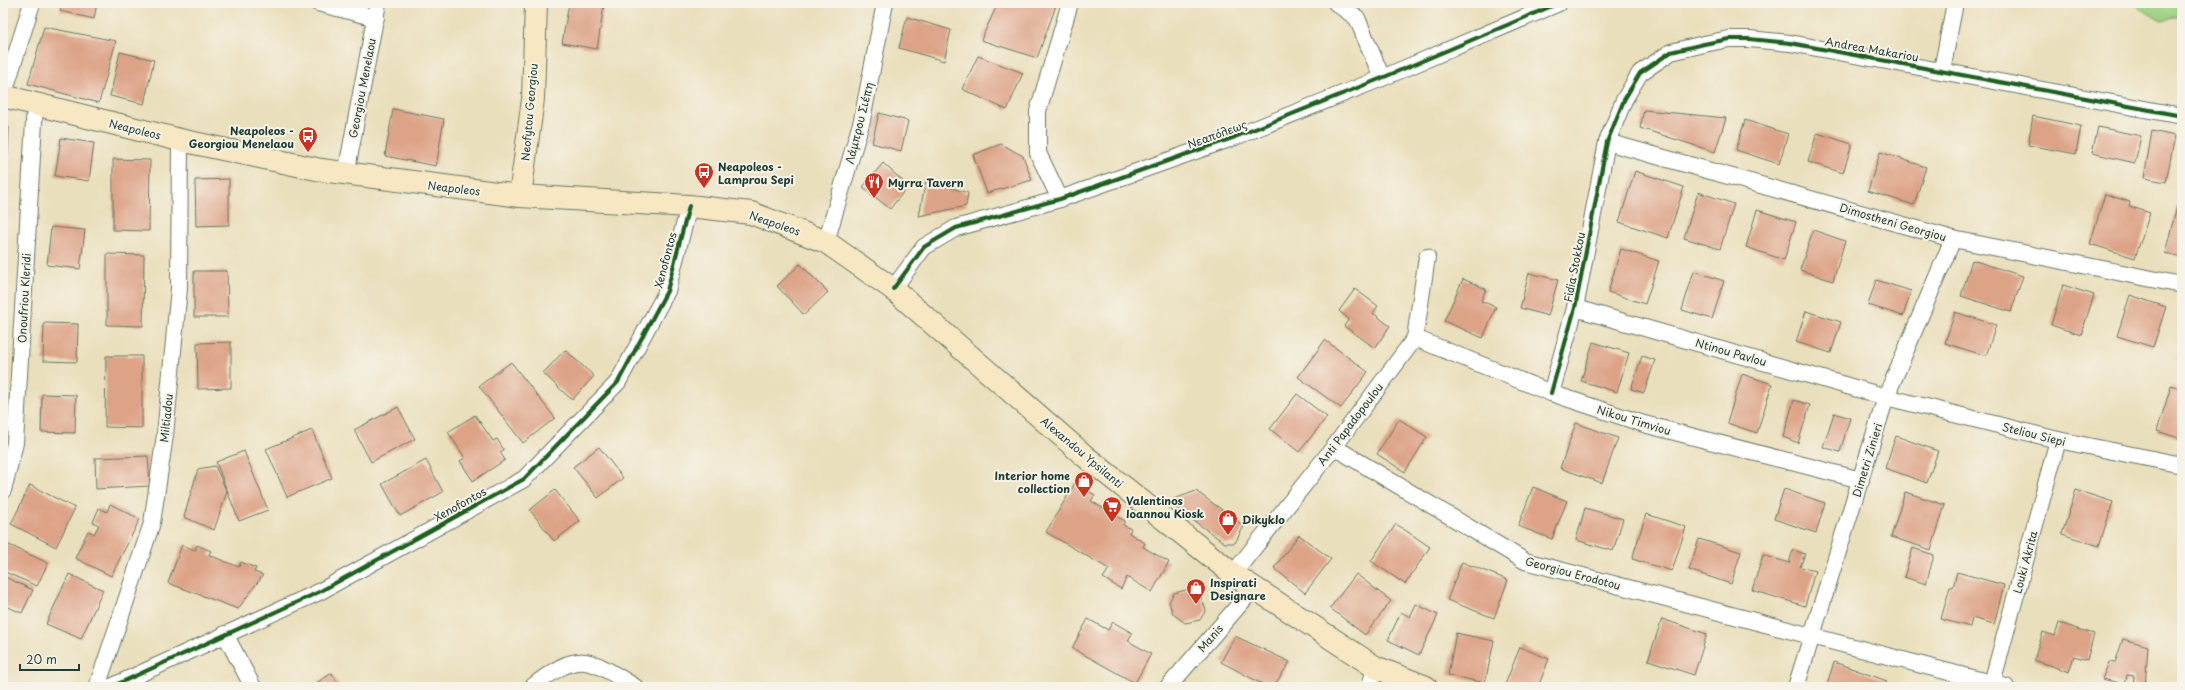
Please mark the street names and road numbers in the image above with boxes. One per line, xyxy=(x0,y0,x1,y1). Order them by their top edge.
street label: Andrea Makariou xyxy=(1824,32,1920,66)
street label: Georgiou Menelaou xyxy=(344,37,380,139)
street label: Neofytou Georgiou xyxy=(516,62,542,162)
street label: Λάμπρου Σιέπη xyxy=(841,80,877,166)
street label: Neapoleos xyxy=(107,114,163,144)
street label: Νεαπόλεως xyxy=(1185,115,1249,153)
street label: Neapoleos xyxy=(427,176,481,200)
street label: Dimostheni Georgiou xyxy=(1838,199,1948,245)
street label: Neapoleos xyxy=(747,206,803,240)
street label: Xenofontos xyxy=(649,230,681,290)
street label: Fidia Stokkou xyxy=(1559,231,1589,303)
street label: Onoufriou Kleridi xyxy=(13,253,35,343)
street label: Ntinou Pavlou xyxy=(1693,334,1769,370)
street label: Anti Papadopoulou xyxy=(1313,379,1387,469)
street label: Miltiadou xyxy=(155,393,177,443)
street label: Nikou Timviou xyxy=(1595,401,1673,439)
street label: Alexandou Ypsilanti xyxy=(1037,412,1127,492)
street label: Steliou Siepi xyxy=(2000,418,2068,450)
street label: Dimetri Zinieri xyxy=(1848,421,1886,499)
street label: Xenofontos xyxy=(431,483,489,525)
street label: Louki Akrita xyxy=(2008,528,2042,595)
street label: Georgiou Erodotou xyxy=(1523,552,1623,594)
street label: Manis xyxy=(1193,620,1227,656)

